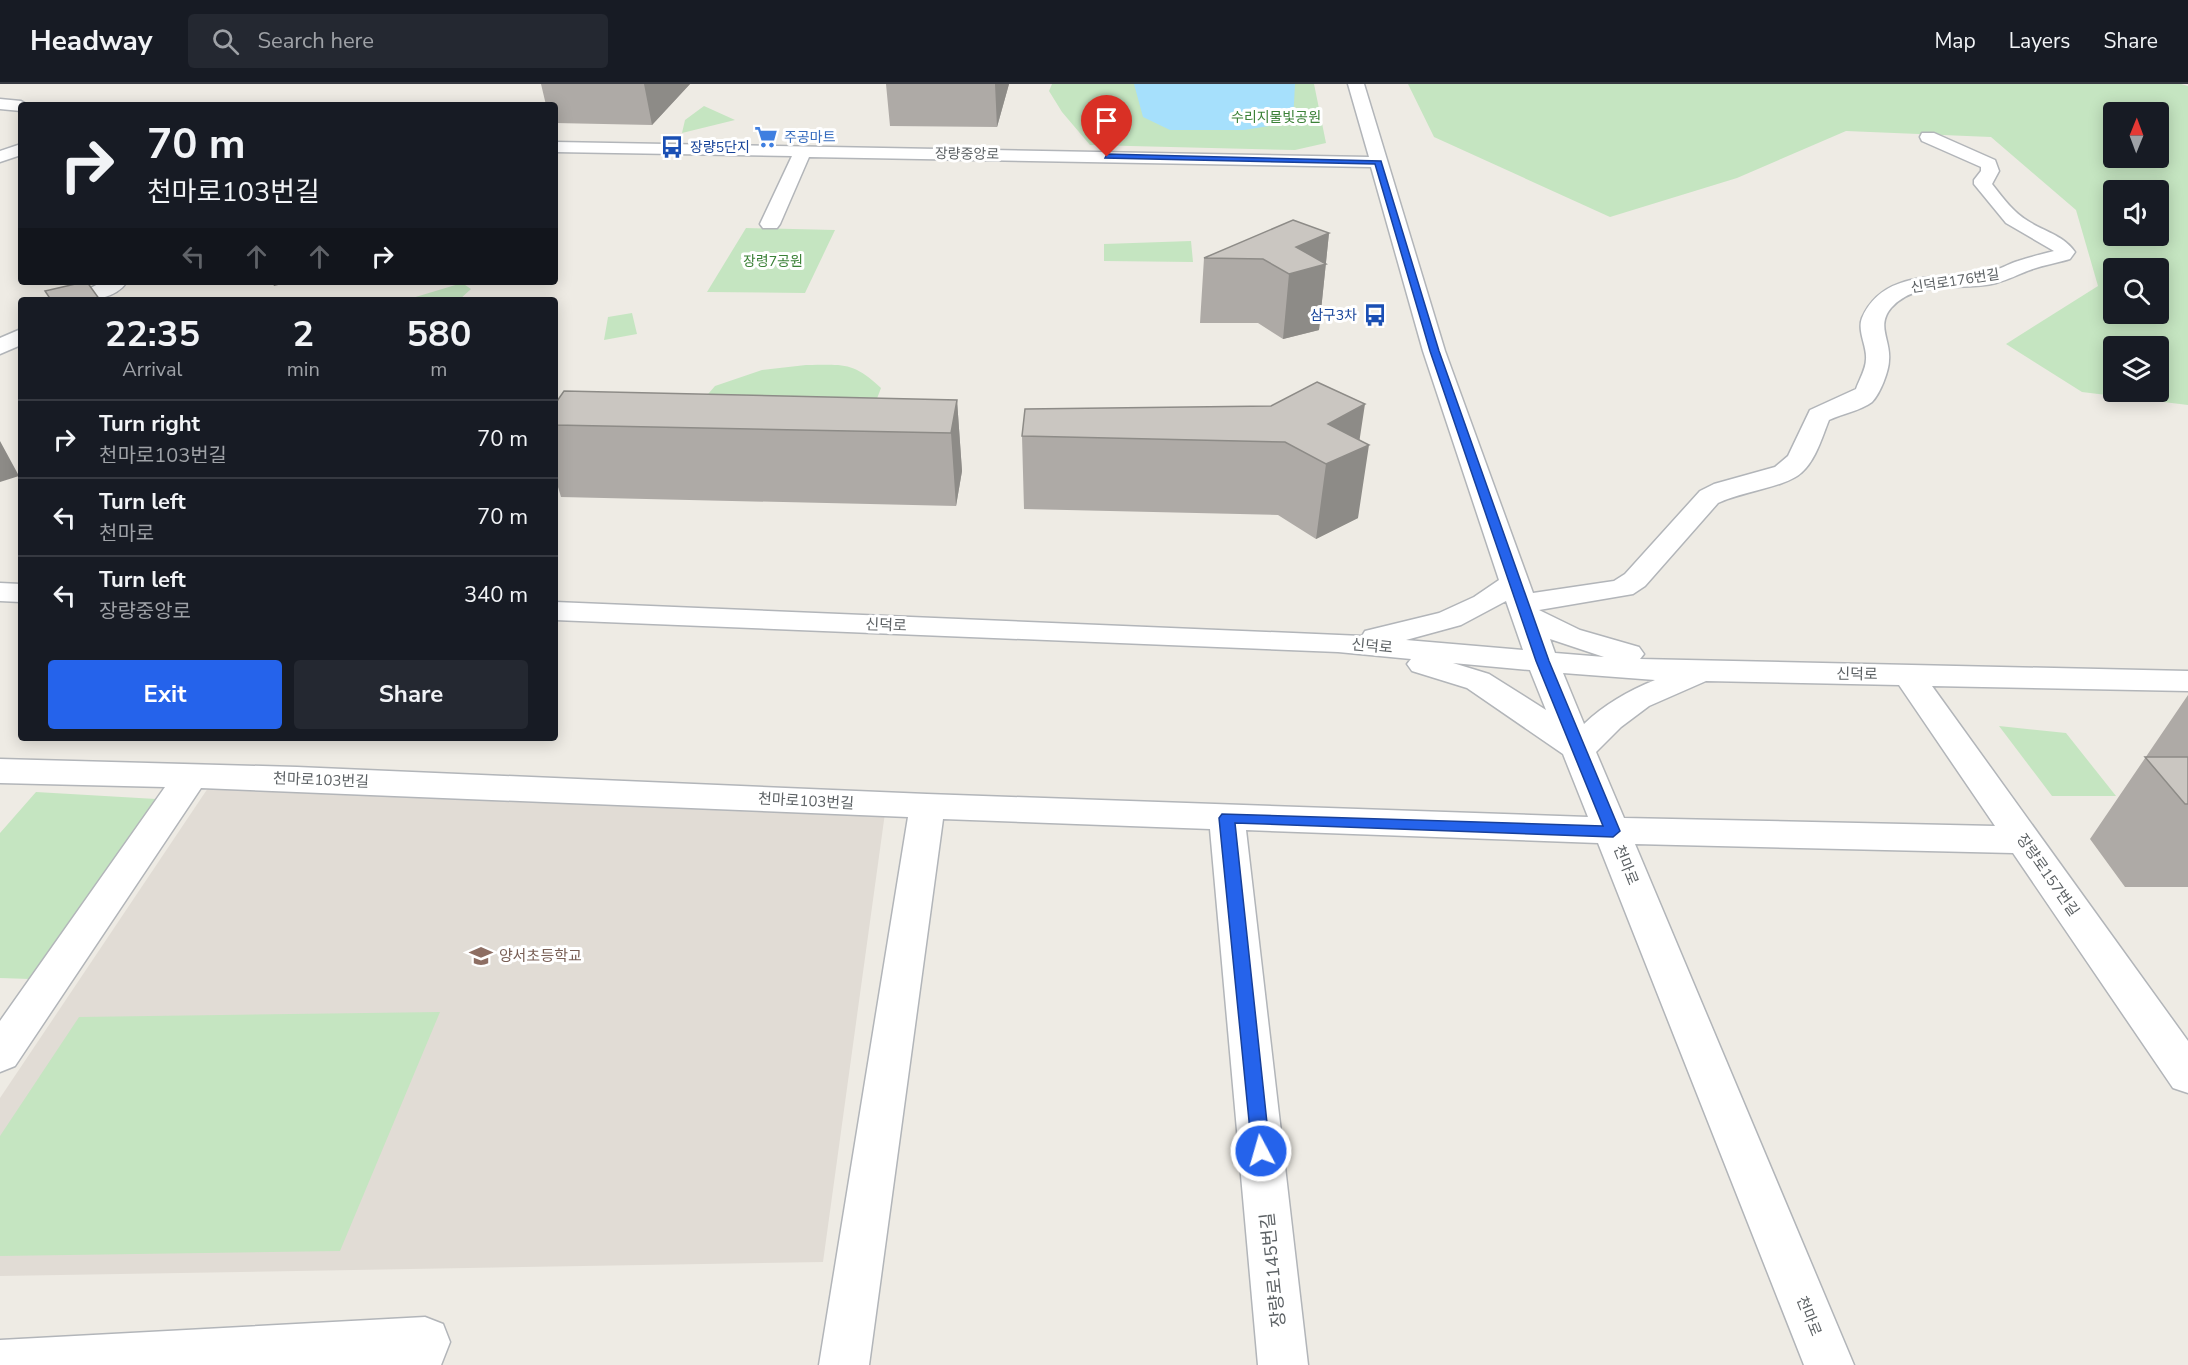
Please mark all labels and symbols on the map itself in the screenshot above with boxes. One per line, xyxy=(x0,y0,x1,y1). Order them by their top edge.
pin xyxy=(1081,95,1132,157)
north arrow xyxy=(2103,102,2169,168)
park label: 수리지물빛공원 xyxy=(1231,108,1321,127)
supermarket icon: 주공마트 xyxy=(753,124,779,150)
place label: 주공마트 xyxy=(784,128,836,147)
bus stop icon: 장량5단지 xyxy=(659,134,685,160)
place label: 장량5단지 xyxy=(690,138,750,157)
street label: 장량중앙로 xyxy=(935,144,999,164)
park label: 장령7공원 xyxy=(743,252,803,271)
street label: 신덕로176번길 xyxy=(1909,265,2001,297)
bus stop icon: 삼구3차 xyxy=(1362,302,1388,328)
place label: 삼구3차 xyxy=(1310,306,1357,325)
street label: 신덕로 xyxy=(865,614,907,636)
street label: 신덕로 xyxy=(1351,634,1393,658)
street label: 신덕로 xyxy=(1836,664,1878,684)
street label: 천마로103번길 xyxy=(273,768,369,792)
street label: 천마로103번길 xyxy=(758,789,854,813)
street label: 장량로157번길 xyxy=(2012,830,2084,920)
street label: 천마로 xyxy=(1609,842,1643,888)
school or university icon: 양서초등학교 xyxy=(468,943,494,969)
place label: 양서초등학교 xyxy=(499,946,582,966)
position arrow xyxy=(1229,1119,1293,1183)
street label: 장량로145번길 xyxy=(1255,1211,1291,1329)
street label: 천마로 xyxy=(1792,1293,1826,1339)

